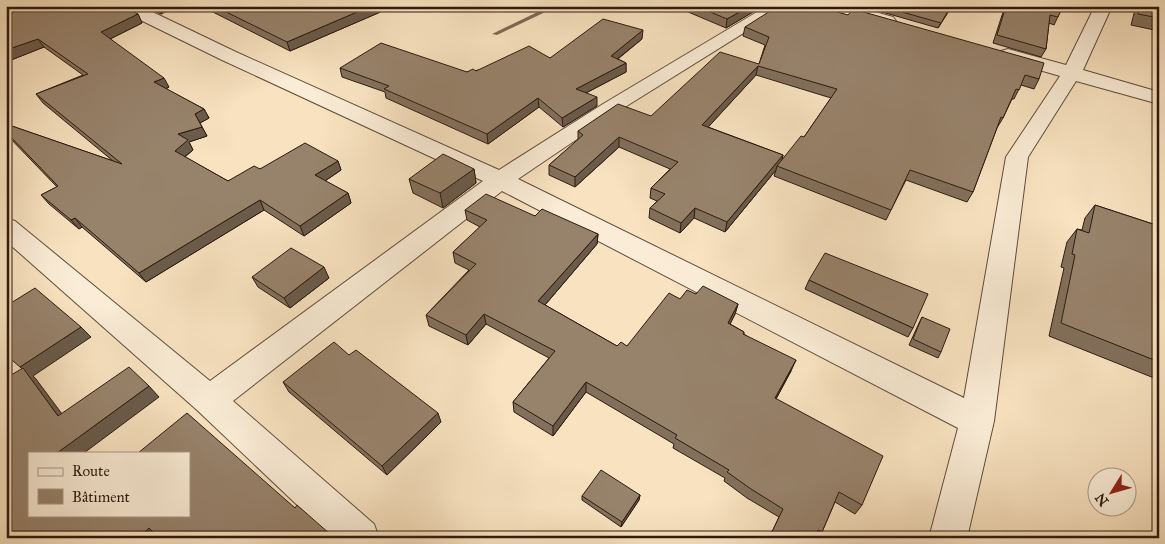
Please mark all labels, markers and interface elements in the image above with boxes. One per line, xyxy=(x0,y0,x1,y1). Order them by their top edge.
legend xyxy=(28,452,190,516)
text: Route xyxy=(72,462,110,480)
north arrow xyxy=(1088,466,1138,516)
text: Bâtiment xyxy=(72,488,131,506)
text: N xyxy=(1092,490,1112,509)

